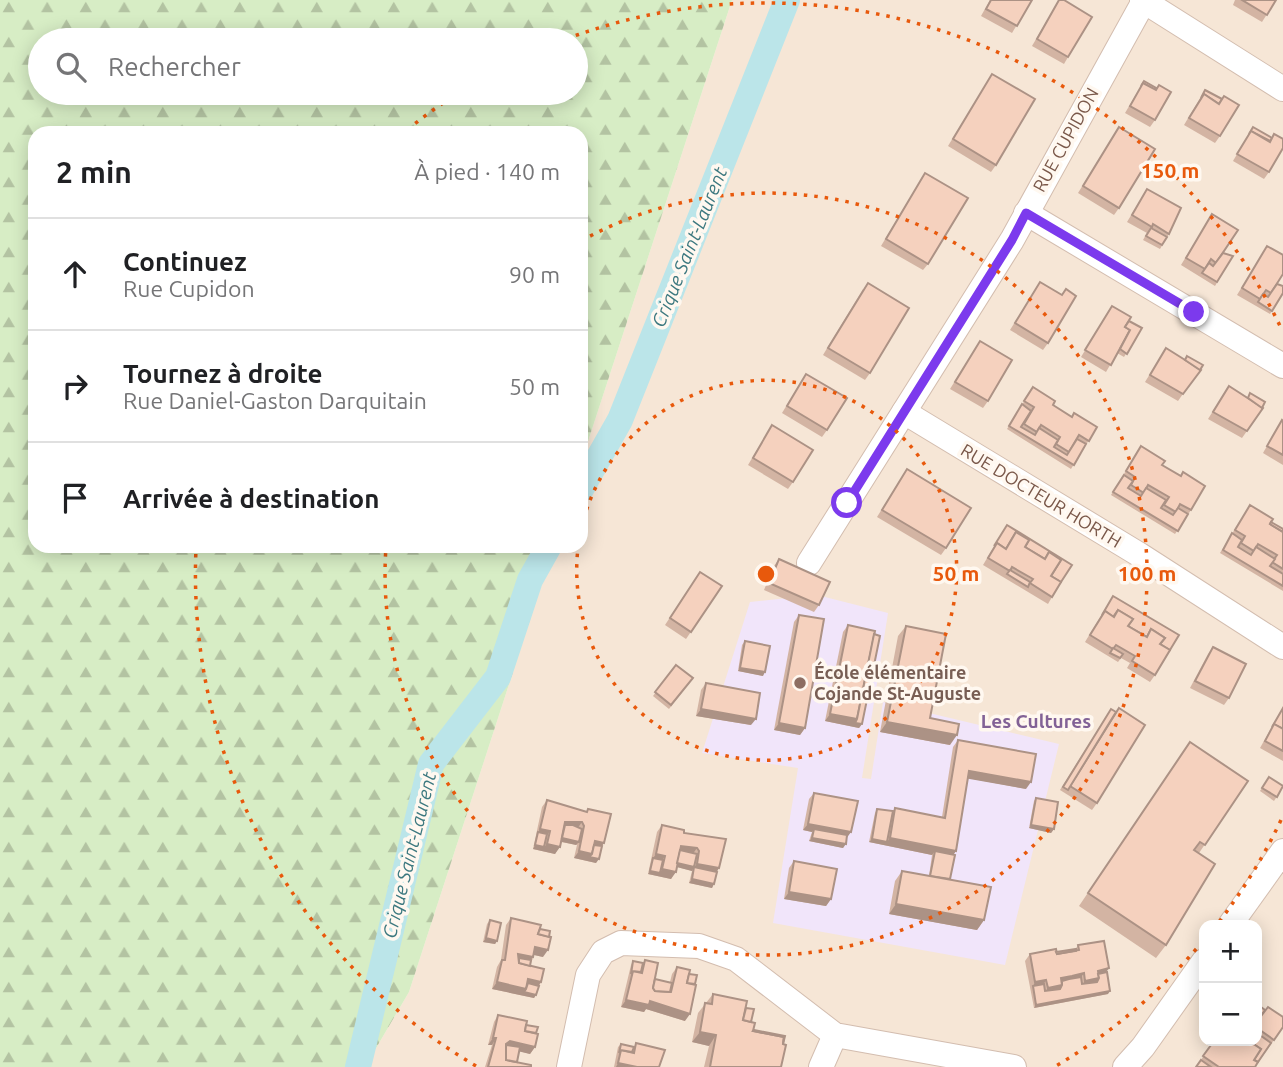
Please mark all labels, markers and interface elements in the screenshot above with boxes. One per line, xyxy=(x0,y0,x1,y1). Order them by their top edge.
search box xyxy=(28,28,588,105)
icon: search xyxy=(52,48,90,86)
text: Rechercher xyxy=(108,52,241,81)
street label: RUE CUPIDON xyxy=(1028,84,1102,195)
text: 2 min xyxy=(56,155,132,189)
text: 150 m xyxy=(1141,158,1199,182)
text: À pied · 140 m xyxy=(414,159,560,184)
water label: Crique Saint-Laurent xyxy=(647,163,731,330)
text: Continuez xyxy=(123,247,247,276)
icon: ahead xyxy=(56,255,94,293)
text: 90 m xyxy=(509,262,560,287)
text: Rue Cupidon xyxy=(123,276,255,301)
route end xyxy=(1178,296,1209,327)
text: Tournez à droite xyxy=(123,359,322,388)
icon: right xyxy=(56,367,94,405)
text: 50 m xyxy=(509,374,560,399)
text: Rue Daniel-Gaston Darquitain xyxy=(123,388,427,413)
street label: RUE DOCTEUR HORTH xyxy=(958,439,1125,551)
icon: arrive xyxy=(56,479,94,517)
text: Arrivée à destination xyxy=(123,484,379,513)
route start xyxy=(831,487,862,518)
text: 50 m xyxy=(933,561,979,585)
text: 100 m xyxy=(1118,561,1176,585)
centre of rings xyxy=(754,562,778,586)
place label: École élémentaire Cojande St-Auguste xyxy=(814,661,981,703)
marker: École élémentaire Cojande St-Auguste xyxy=(792,675,808,691)
district label: Les Cultures xyxy=(981,710,1091,732)
water label: Crique Saint-Laurent xyxy=(378,769,440,940)
map controls xyxy=(1199,920,1262,1046)
button: + xyxy=(1199,920,1262,983)
button: − xyxy=(1199,983,1262,1046)

